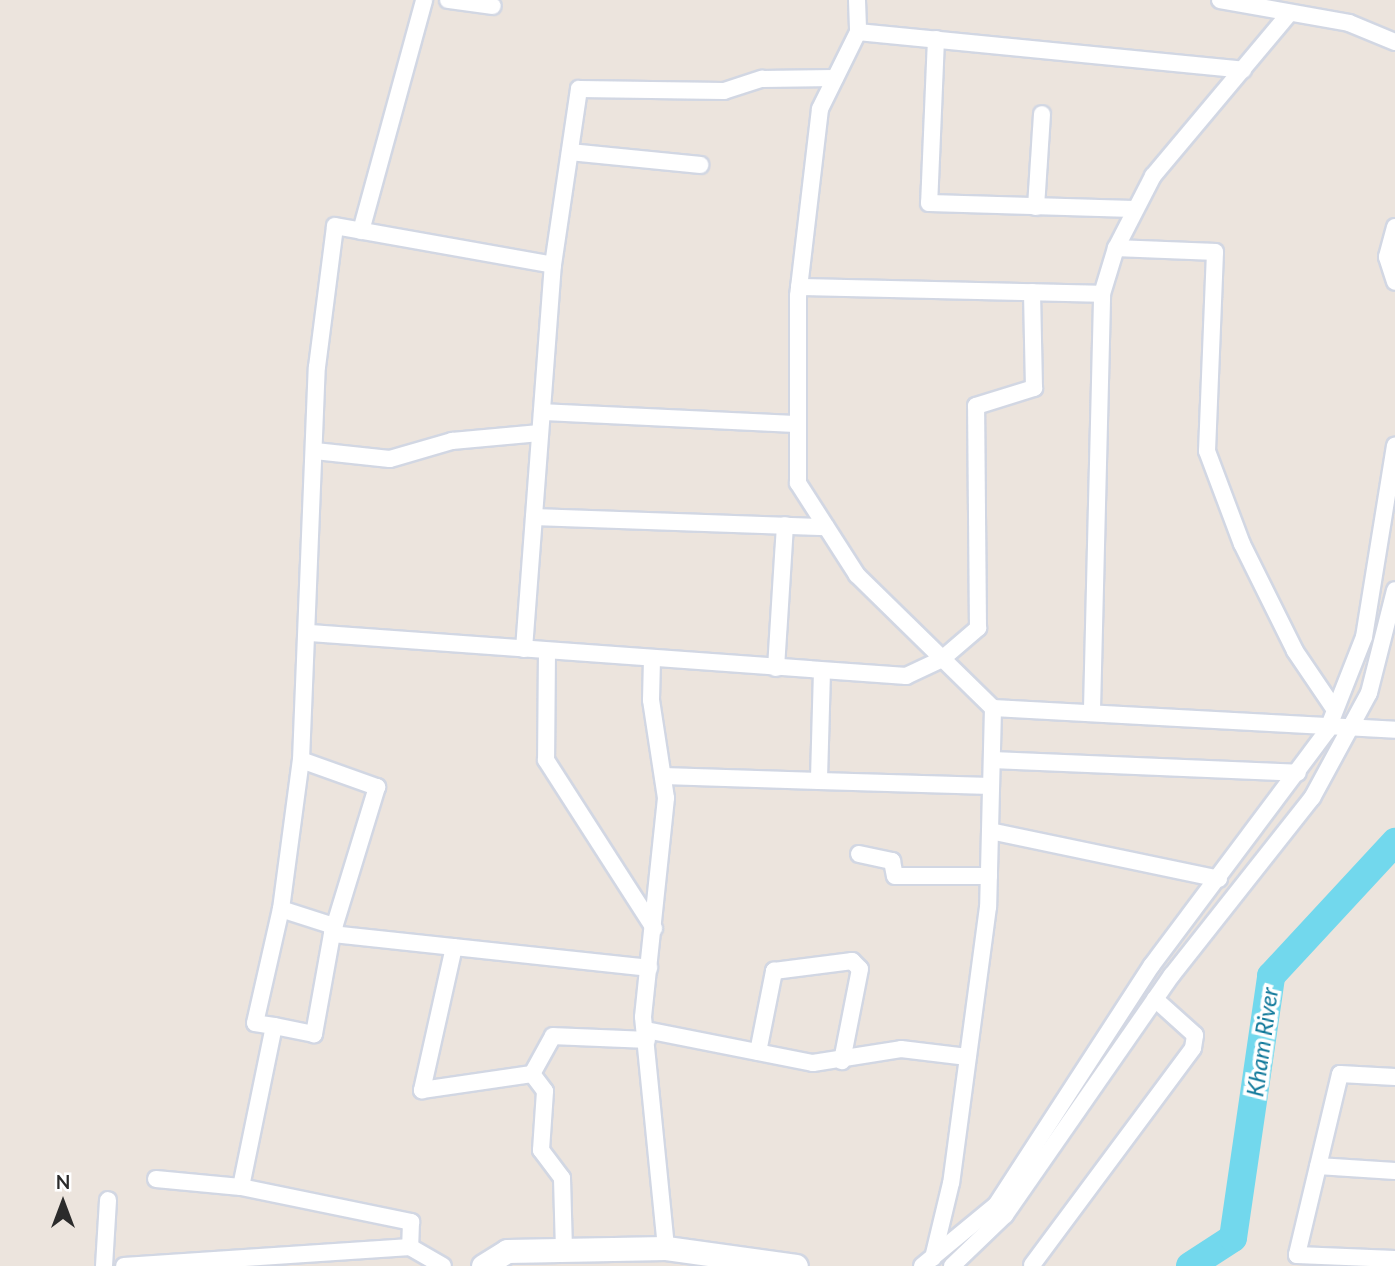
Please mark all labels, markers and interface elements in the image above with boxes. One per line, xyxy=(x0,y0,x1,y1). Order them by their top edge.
water label: Kham River xyxy=(1241,986,1283,1098)
north arrow xyxy=(28,1168,98,1238)
text: N xyxy=(56,1170,70,1193)

